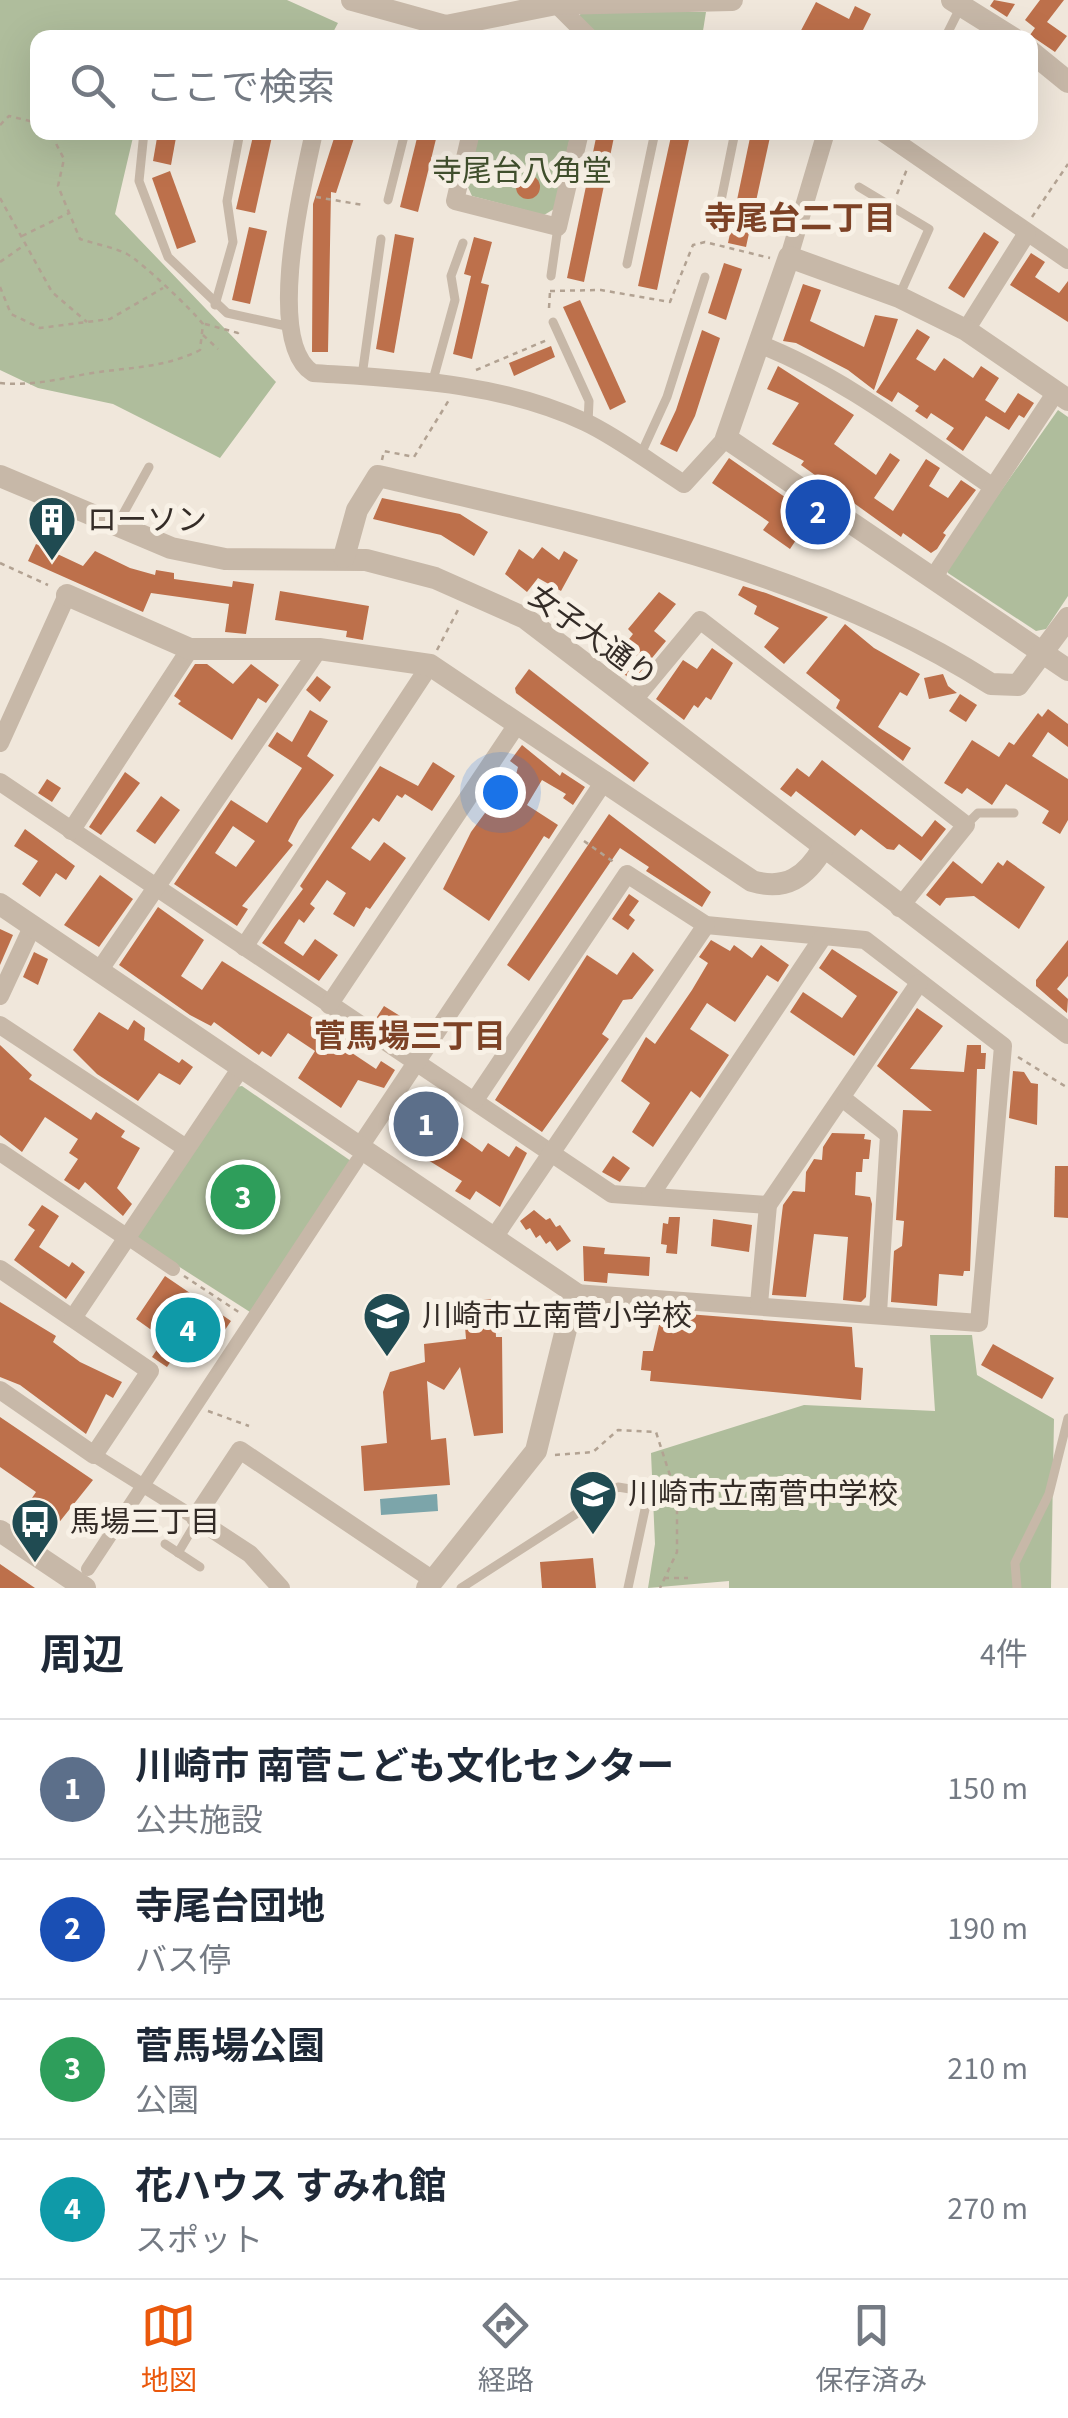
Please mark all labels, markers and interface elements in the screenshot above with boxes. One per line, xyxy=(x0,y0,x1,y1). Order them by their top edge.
search box xyxy=(30,30,1038,140)
icon: search xyxy=(65,58,120,113)
text: ここで検索 xyxy=(145,61,335,115)
park label: 寺尾台八角堂 xyxy=(432,150,612,193)
district label: 寺尾台二丁目 xyxy=(704,196,896,242)
pin: 2 xyxy=(786,474,850,550)
building icon: ローソン xyxy=(26,494,78,562)
place label: ローソン xyxy=(87,499,207,542)
street label: 女子大通り xyxy=(519,575,666,698)
your location xyxy=(475,767,526,818)
district label: 菅馬場三丁目 xyxy=(314,1014,506,1060)
pin: 1 xyxy=(394,1086,458,1162)
pin: 3 xyxy=(210,1160,276,1234)
school or university icon: 川崎市立南菅小学校 xyxy=(361,1290,413,1358)
pin: 4 xyxy=(156,1292,220,1368)
place label: 川崎市立南菅小学校 xyxy=(422,1295,692,1338)
school or university icon: 川崎市立南菅中学校 xyxy=(567,1468,619,1536)
place label: 川崎市立南菅中学校 xyxy=(628,1473,898,1516)
bus stop icon: 馬場三丁目 xyxy=(9,1496,61,1564)
place label: 馬場三丁目 xyxy=(70,1501,220,1544)
text: 周辺 xyxy=(40,1626,124,1686)
text: 4件 xyxy=(980,1632,1028,1678)
text: 川崎市 南菅こども文化センター xyxy=(135,1740,675,1794)
text: 1 xyxy=(64,1766,81,1812)
text: 150 m xyxy=(947,1766,1028,1812)
text: 公共施設 xyxy=(135,1798,263,1844)
text: 寺尾台団地 xyxy=(135,1880,325,1934)
text: 2 xyxy=(64,1906,81,1952)
text: 190 m xyxy=(947,1906,1028,1952)
text: バス停 xyxy=(135,1938,231,1984)
text: 菅馬場公園 xyxy=(135,2020,325,2074)
text: 3 xyxy=(64,2046,81,2092)
text: 210 m xyxy=(947,2046,1028,2092)
text: 公園 xyxy=(135,2078,199,2124)
text: 花ハウス すみれ館 xyxy=(135,2160,447,2214)
text: 4 xyxy=(64,2186,81,2232)
text: 270 m xyxy=(947,2186,1028,2232)
text: スポット xyxy=(135,2218,263,2264)
tab: 地図 xyxy=(141,2298,197,2401)
tab: 経路 xyxy=(478,2298,534,2401)
tab: 保存済み xyxy=(815,2298,927,2401)

